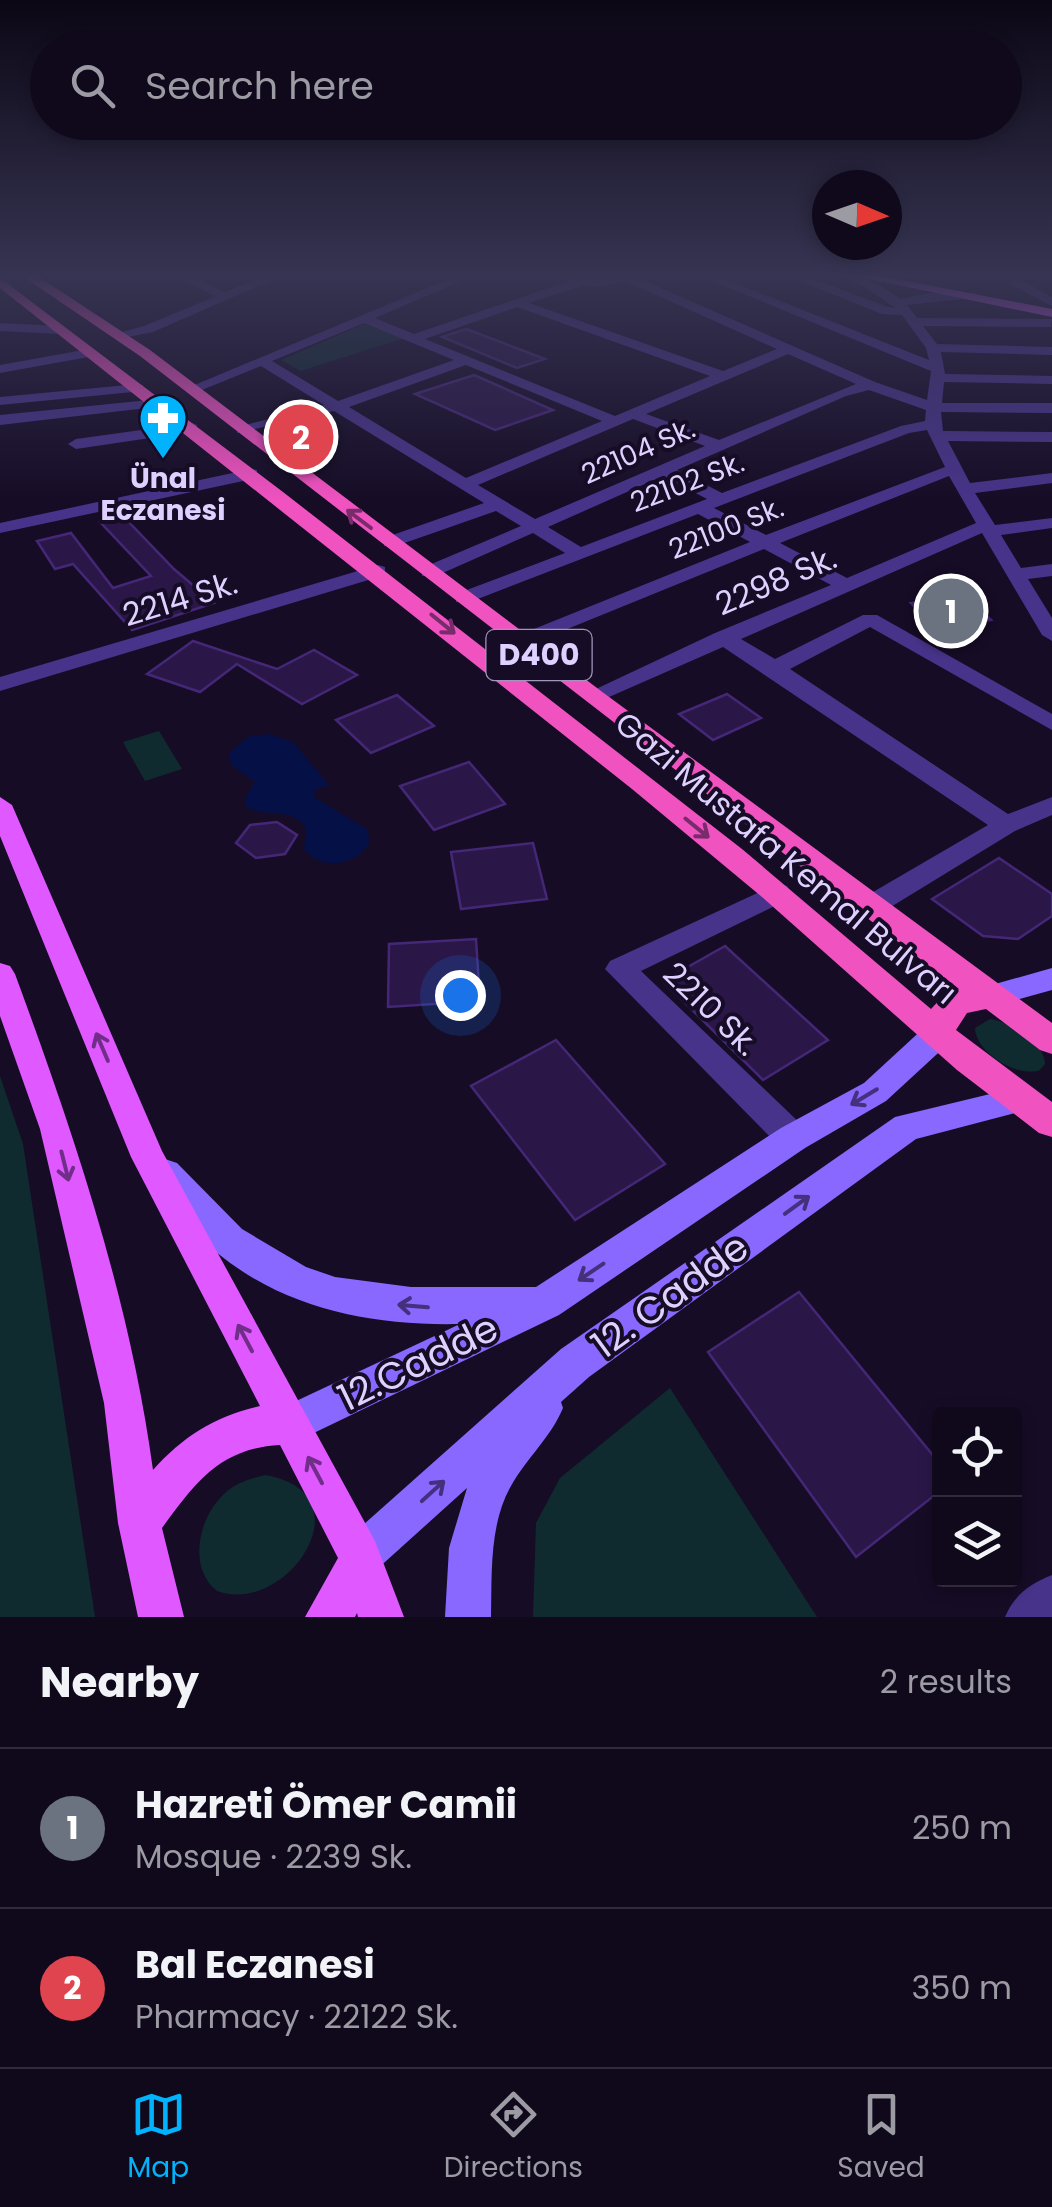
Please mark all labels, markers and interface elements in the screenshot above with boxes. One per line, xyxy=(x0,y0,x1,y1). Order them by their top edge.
search box xyxy=(30,30,1022,140)
icon: search xyxy=(65,58,120,113)
text: Search here xyxy=(145,59,374,112)
north arrow xyxy=(812,170,902,260)
pharmacy icon: Ünal Eczanesi xyxy=(137,392,189,460)
pin: 2 xyxy=(268,400,334,474)
street label: 22104 Sk. xyxy=(575,409,701,494)
street label: 22102 Sk. xyxy=(625,443,750,522)
place label: Ünal Eczanesi xyxy=(101,459,226,530)
street label: 22100 Sk. xyxy=(663,488,789,569)
one-way arrow xyxy=(346,509,373,530)
street label: 2298 Sk. xyxy=(708,535,843,626)
street label: 2214 Sk. xyxy=(117,560,243,637)
pin: 1 xyxy=(918,574,984,648)
one-way arrow xyxy=(430,613,456,635)
road number: D400 xyxy=(486,630,592,680)
street label: Gazi Mustafa Kemal Bulvarı xyxy=(606,701,967,1014)
one-way arrow xyxy=(683,817,709,839)
street label: 2210 Sk. xyxy=(653,952,769,1066)
your location xyxy=(435,970,486,1021)
one-way arrow xyxy=(92,1032,110,1062)
one-way arrow xyxy=(851,1087,879,1107)
one-way arrow xyxy=(57,1149,75,1181)
one-way arrow xyxy=(783,1195,810,1216)
street label: 12. Cadde xyxy=(580,1221,759,1371)
one-way arrow xyxy=(577,1262,605,1283)
one-way arrow xyxy=(398,1297,430,1316)
street label: 12.Cadde xyxy=(329,1301,507,1424)
one-way arrow xyxy=(235,1324,254,1353)
map controls xyxy=(932,1407,1022,1587)
button: locate xyxy=(932,1407,1022,1497)
one-way arrow xyxy=(305,1455,324,1485)
one-way arrow xyxy=(419,1480,445,1503)
button: layers xyxy=(932,1497,1022,1587)
text: Nearby xyxy=(40,1653,199,1712)
text: 2 results xyxy=(880,1659,1012,1704)
text: Hazreti Ömer Camii xyxy=(135,1778,517,1831)
text: 1 xyxy=(66,1805,79,1850)
text: 250 m xyxy=(912,1805,1012,1850)
text: Mosque · 2239 Sk. xyxy=(135,1834,412,1879)
text: Bal Eczanesi xyxy=(135,1938,375,1991)
text: 2 xyxy=(63,1965,82,2010)
text: 350 m xyxy=(911,1965,1012,2010)
text: Pharmacy · 22122 Sk. xyxy=(135,1994,458,2039)
tab: Map xyxy=(127,2087,189,2189)
tab: Directions xyxy=(444,2087,583,2189)
tab: Saved xyxy=(837,2087,925,2189)

